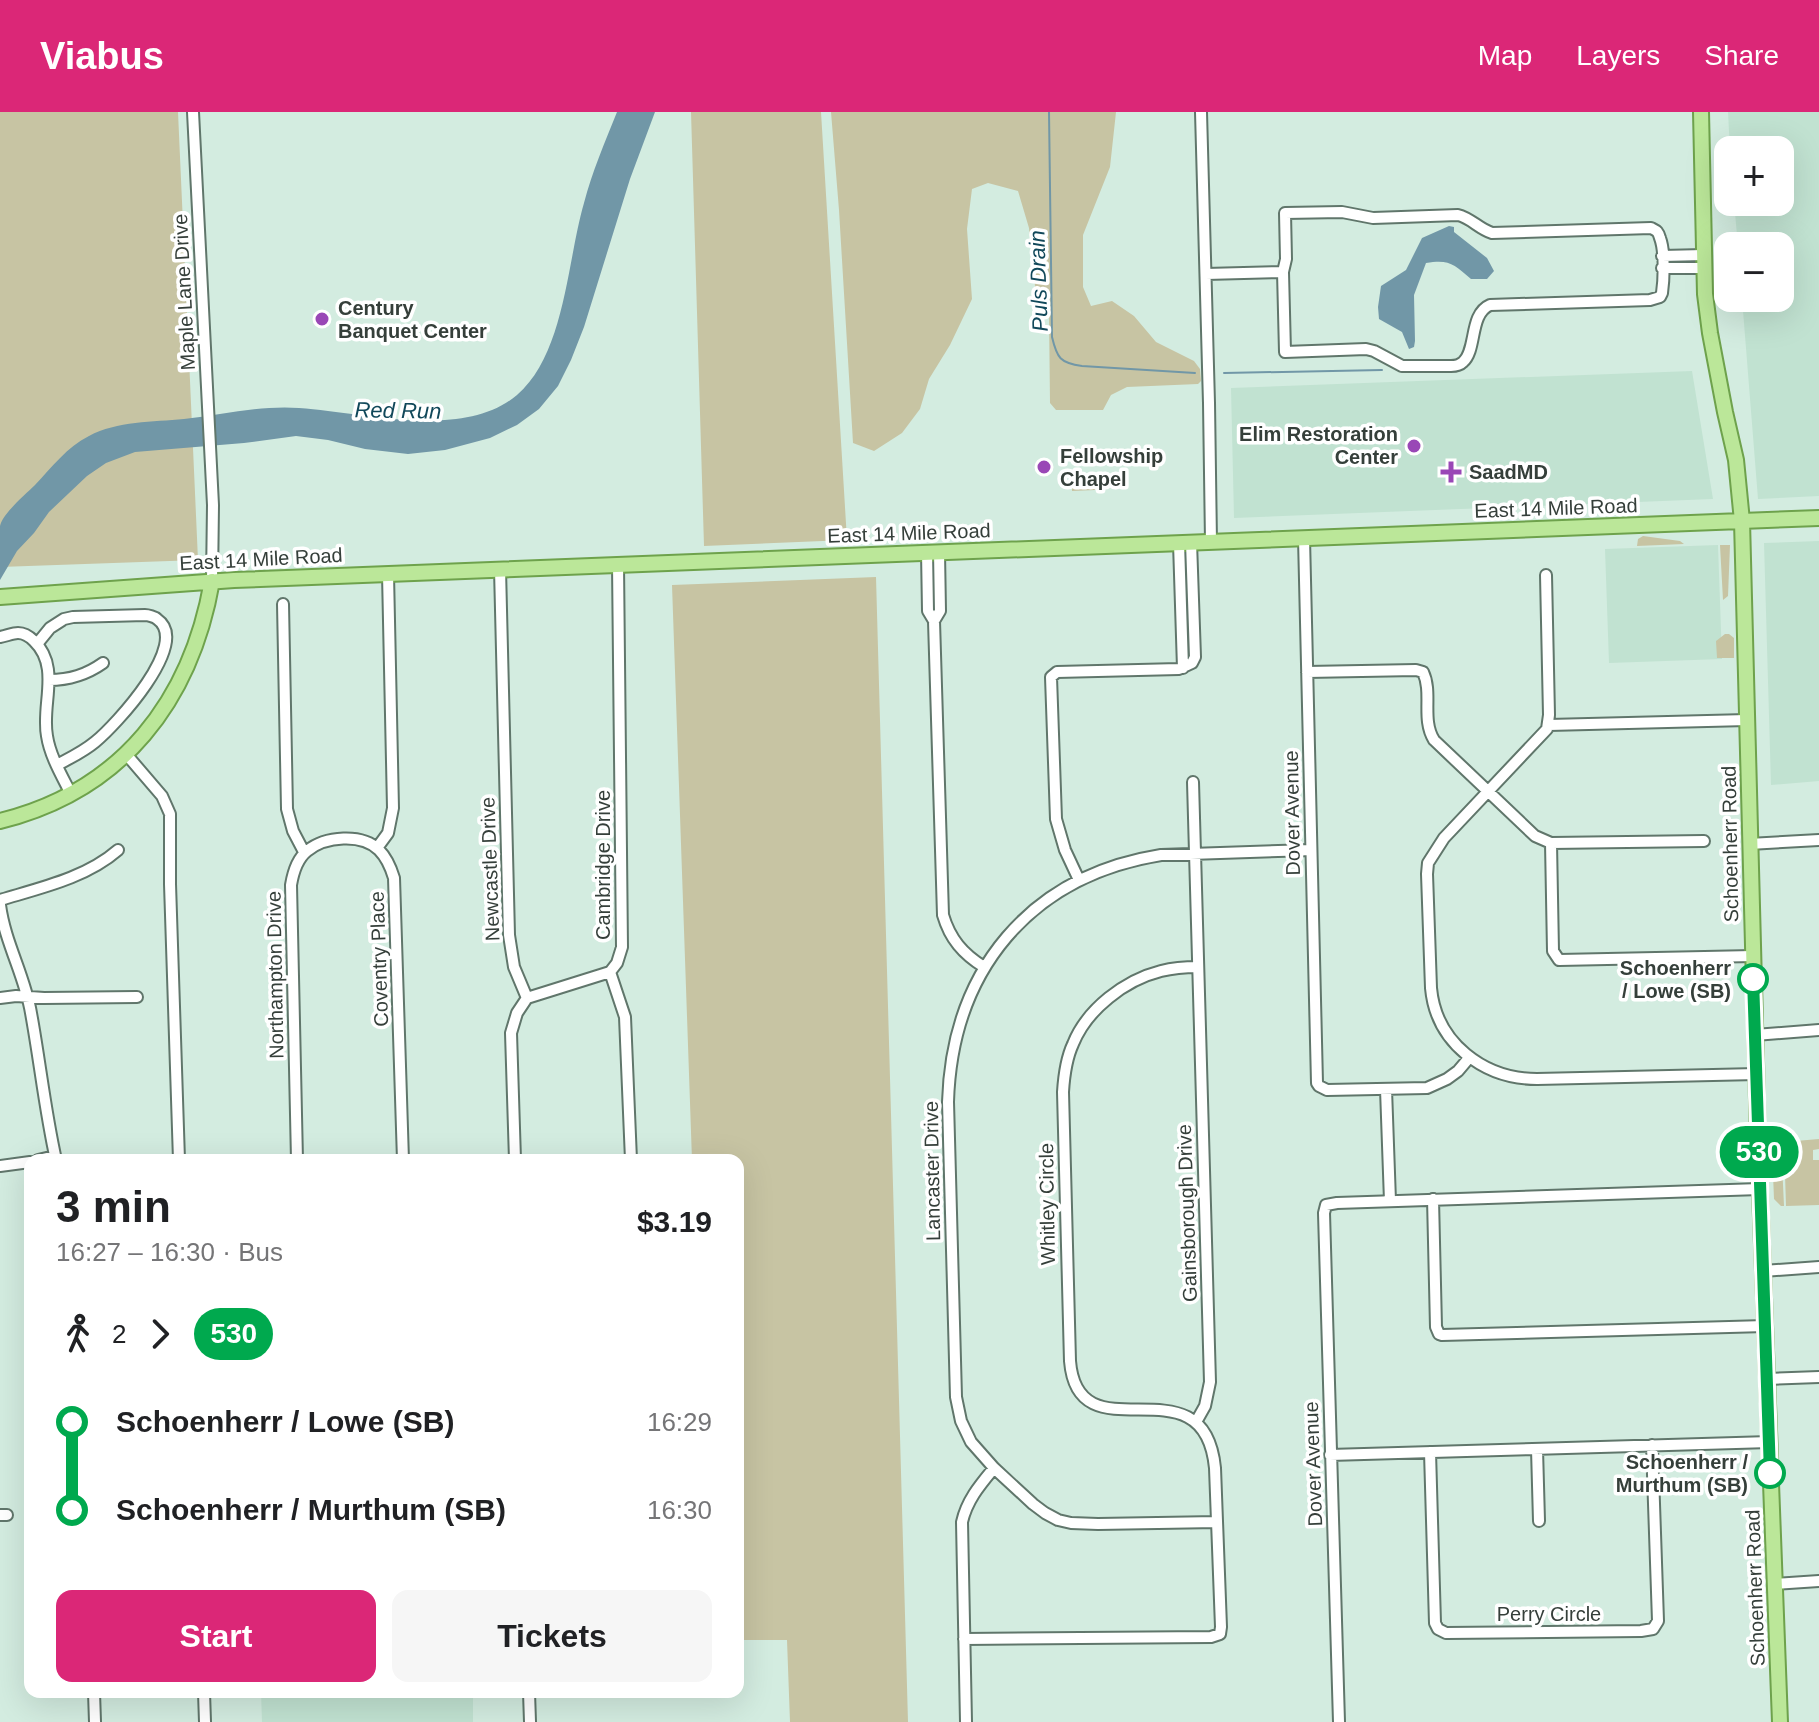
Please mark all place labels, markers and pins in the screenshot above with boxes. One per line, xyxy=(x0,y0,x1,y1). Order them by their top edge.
place label: Century Banquet Center xyxy=(338,297,487,342)
marker: Century Banquet Center xyxy=(313,310,331,328)
place label: Elim Restoration Center xyxy=(1239,423,1398,468)
marker: Elim Restoration Center xyxy=(1405,437,1423,455)
place label: Fellowship Chapel xyxy=(1060,445,1163,490)
marker: Fellowship Chapel xyxy=(1035,458,1053,476)
marker: SaadMD xyxy=(1440,461,1462,483)
place label: SaadMD xyxy=(1469,461,1548,483)
place label: Schoenherr / Lowe (SB) xyxy=(1620,957,1731,1002)
marker: Schoenherr / Lowe (SB) xyxy=(1738,964,1768,994)
place label: Schoenherr / Murthum (SB) xyxy=(1616,1451,1748,1496)
marker: Schoenherr / Murthum (SB) xyxy=(1755,1458,1785,1488)

